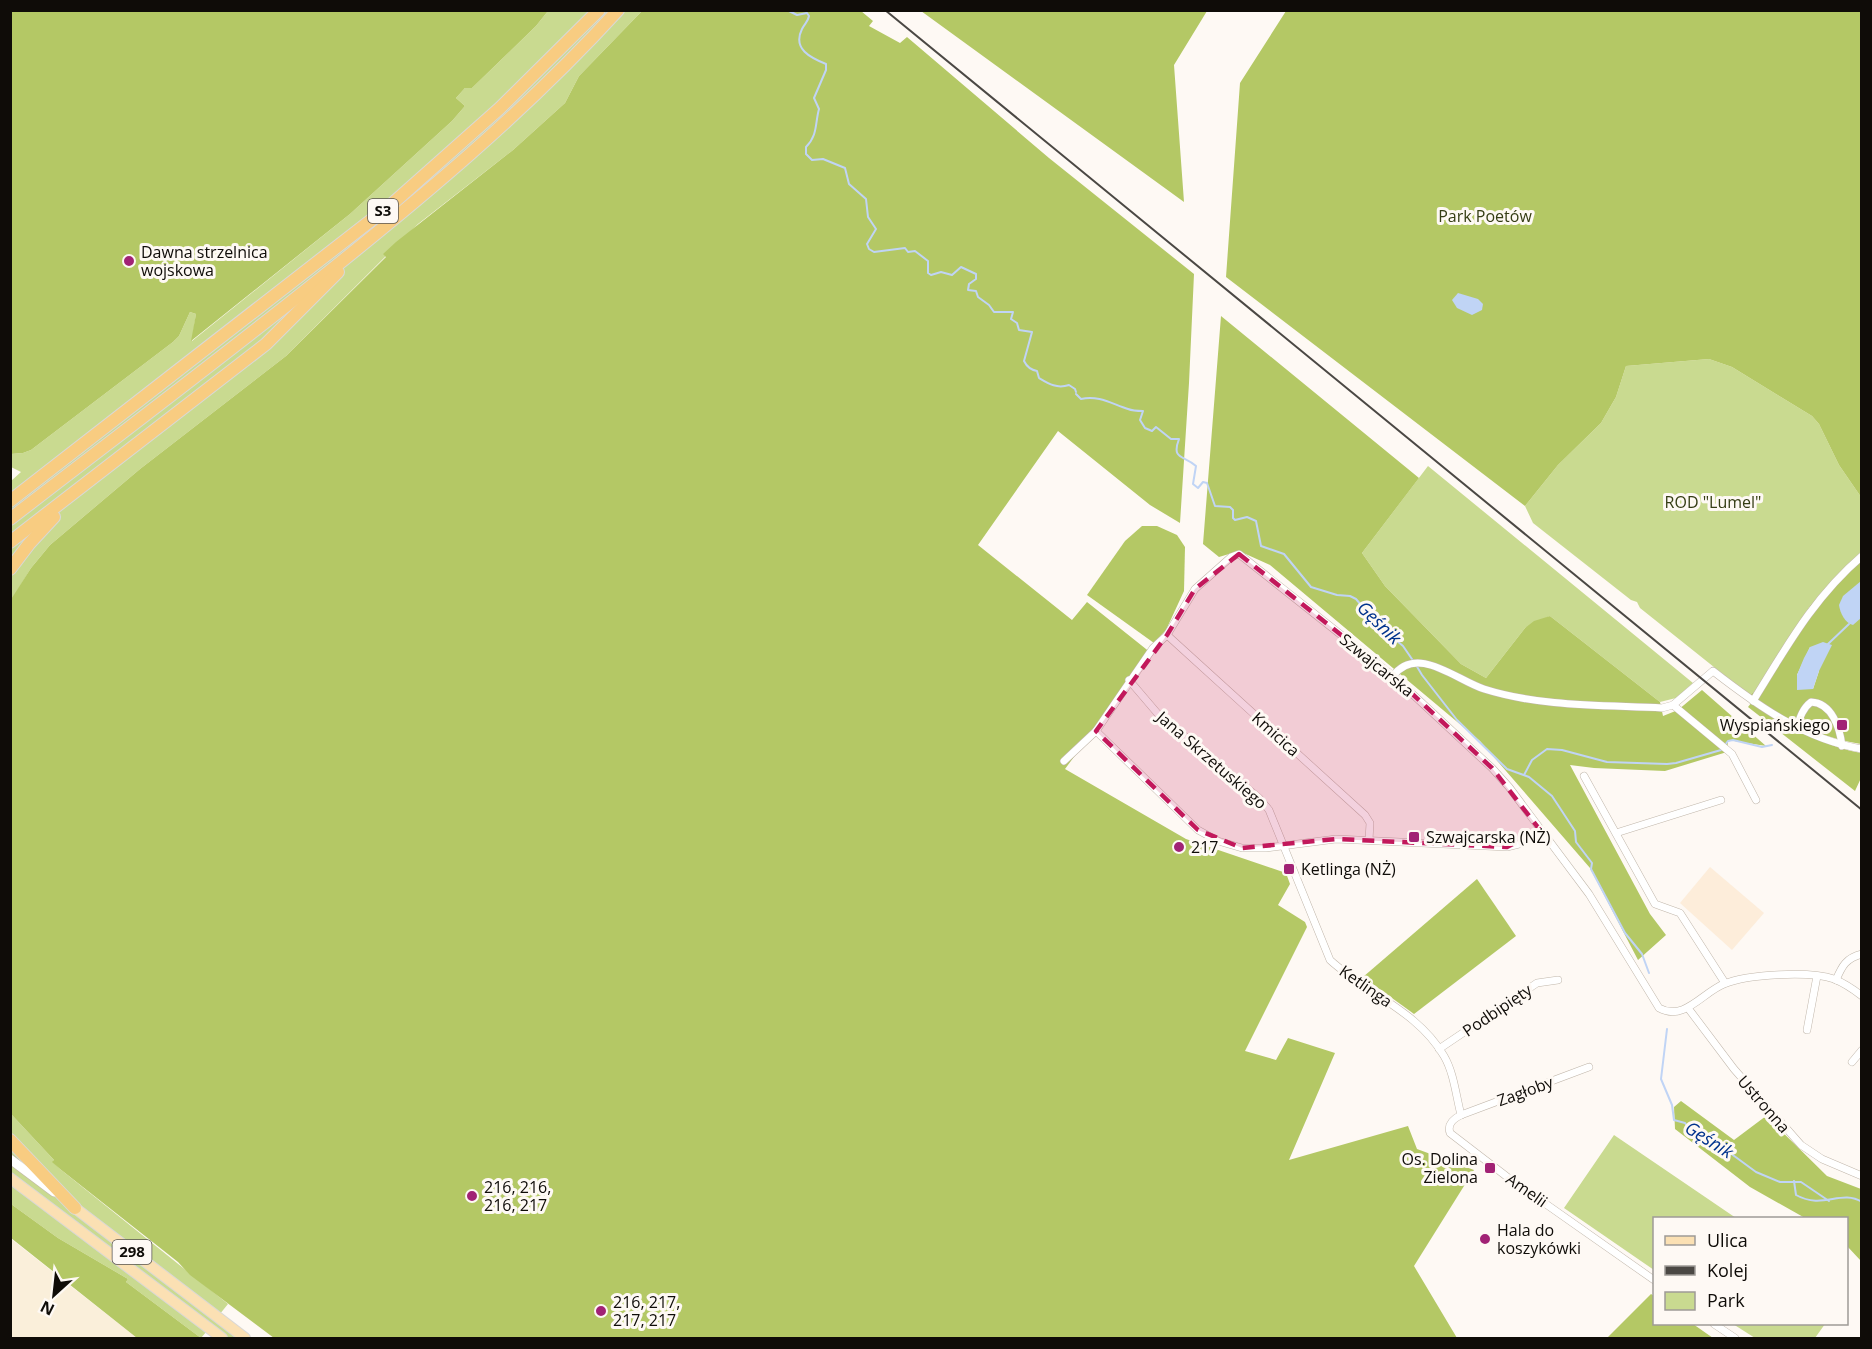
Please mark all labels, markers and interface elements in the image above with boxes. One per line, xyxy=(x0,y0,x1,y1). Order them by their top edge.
road number: S3 xyxy=(368,199,398,223)
park label: Park Poetów xyxy=(1438,205,1532,227)
place label: Dawna strzelnica wojskowa xyxy=(141,241,268,281)
marker: Dawna strzelnica wojskowa xyxy=(122,254,136,268)
park label: ROD "Lumel" xyxy=(1665,491,1761,513)
water label: Gęśnik xyxy=(1352,595,1408,650)
street label: Szwajcarska xyxy=(1335,628,1419,702)
street label: Jana Skrzetuskiego xyxy=(1151,705,1272,814)
street label: Kmicica xyxy=(1247,707,1305,761)
place label: Wyspiańskiego xyxy=(1720,714,1830,736)
marker: Wyspiańskiego xyxy=(1835,718,1849,732)
place label: Szwajcarska (NŻ) xyxy=(1426,826,1551,848)
marker: Szwajcarska (NŻ) xyxy=(1407,830,1421,844)
place label: 217 xyxy=(1191,836,1218,858)
marker: 217 xyxy=(1172,840,1186,854)
place label: Ketlinga (NŻ) xyxy=(1301,858,1396,880)
marker: Ketlinga (NŻ) xyxy=(1282,862,1296,876)
street label: Ketlinga xyxy=(1335,960,1397,1012)
street label: Podbipięty xyxy=(1458,978,1537,1041)
street label: Zagłoby xyxy=(1494,1070,1557,1111)
street label: Ustronna xyxy=(1733,1070,1795,1138)
water label: Gęśnik xyxy=(1681,1115,1739,1164)
place label: Os. Dolina Zielona xyxy=(1402,1148,1478,1188)
marker: Os. Dolina Zielona xyxy=(1483,1161,1497,1175)
street label: Amelii xyxy=(1502,1168,1552,1212)
place label: 216, 216, 216, 217 xyxy=(484,1176,551,1216)
marker: 216, 216, 216, 217 xyxy=(465,1189,479,1203)
legend xyxy=(1653,1217,1848,1325)
place label: Hala do koszykówki xyxy=(1497,1219,1581,1259)
text: Ulica xyxy=(1707,1228,1748,1252)
marker: Hala do koszykówki xyxy=(1478,1232,1492,1246)
road number: 298 xyxy=(112,1240,152,1264)
text: Kolej xyxy=(1707,1258,1748,1282)
north arrow xyxy=(24,1265,84,1325)
text: Park xyxy=(1707,1288,1745,1312)
place label: 216, 217, 217, 217 xyxy=(613,1291,680,1331)
text: N xyxy=(36,1296,58,1321)
marker: 216, 217, 217, 217 xyxy=(594,1304,608,1318)

